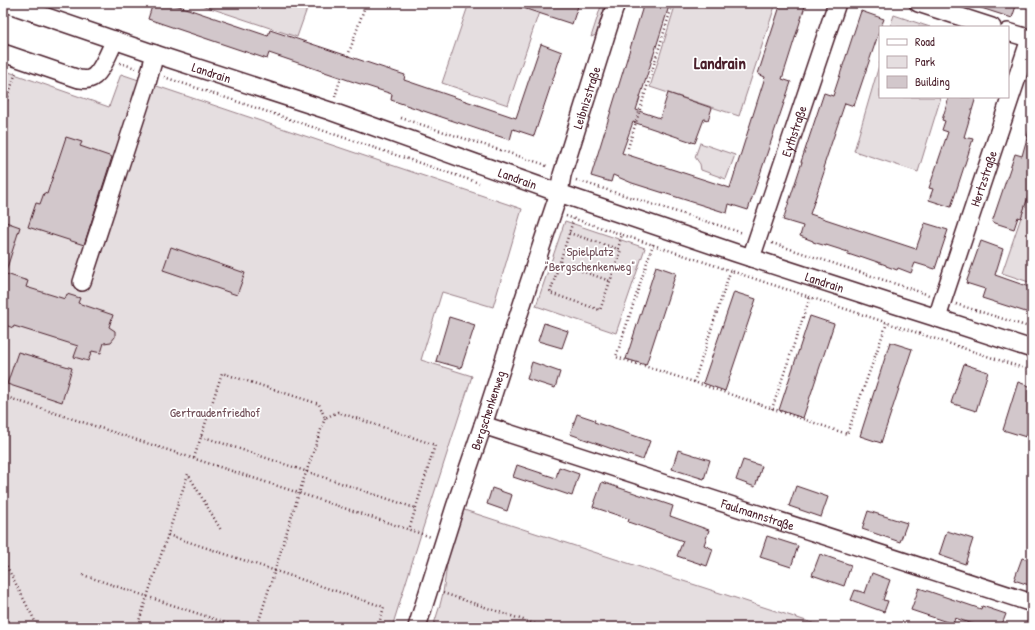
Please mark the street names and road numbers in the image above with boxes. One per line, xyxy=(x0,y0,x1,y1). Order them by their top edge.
street label: Landrain xyxy=(190,58,233,87)
street label: Leibnizstraße xyxy=(568,64,605,131)
street label: Eythstraße xyxy=(777,103,811,159)
street label: Hertzstraße xyxy=(966,148,1001,209)
street label: Landrain xyxy=(496,163,540,193)
street label: Landrain xyxy=(803,267,847,297)
street label: Bergschenkenweg xyxy=(466,368,509,452)
street label: Faulmannstraße xyxy=(718,494,797,534)

